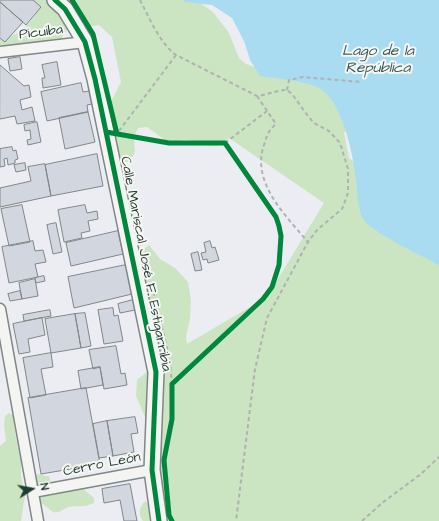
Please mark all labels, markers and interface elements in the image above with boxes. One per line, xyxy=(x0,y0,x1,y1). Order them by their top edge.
street label: Picuiba xyxy=(18,22,64,44)
water label: Lago de la República xyxy=(342,43,414,78)
street label: Calle Mariscal José F. Estigarribia xyxy=(116,155,174,373)
street label: Cerro León xyxy=(62,449,142,481)
north arrow xyxy=(12,469,52,509)
text: N xyxy=(36,482,52,491)

